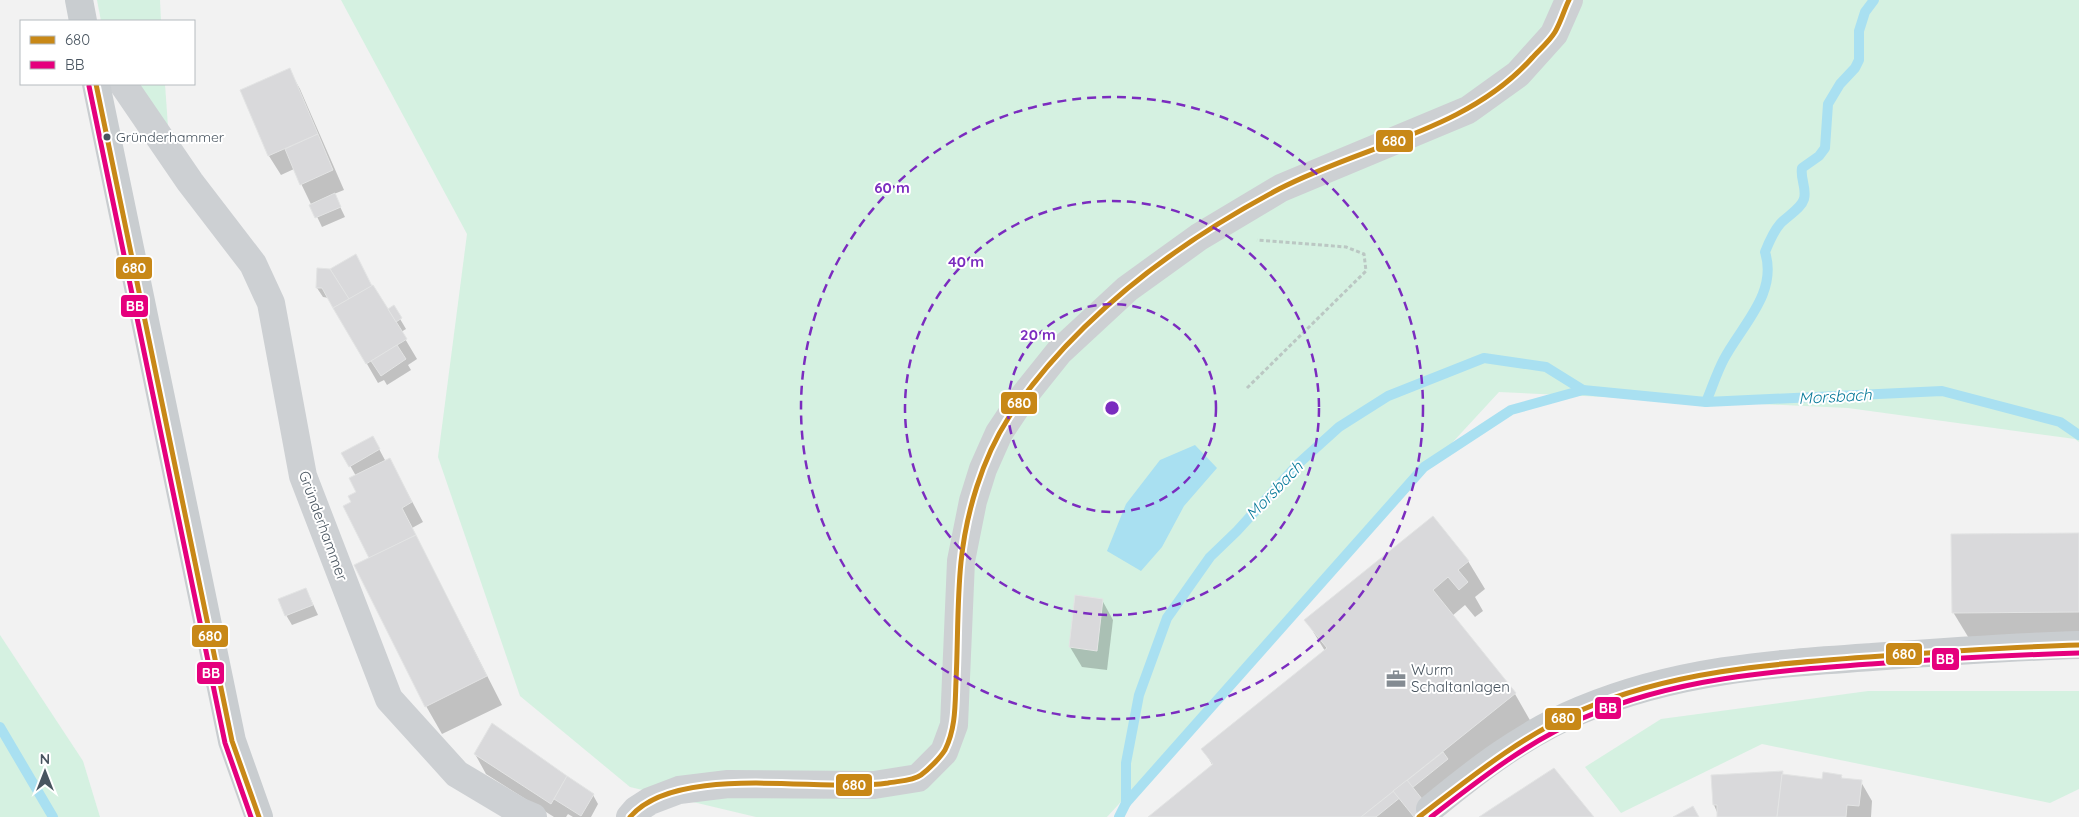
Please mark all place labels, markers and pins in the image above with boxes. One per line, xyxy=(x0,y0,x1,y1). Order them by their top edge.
place label: Gründerhammer xyxy=(116,128,225,146)
marker: Gründerhammer xyxy=(102,132,112,142)
centre of rings xyxy=(1103,399,1121,417)
place label: Wurm Schaltanlagen xyxy=(1411,660,1510,696)
office icon: Wurm Schaltanlagen xyxy=(1385,668,1407,690)

